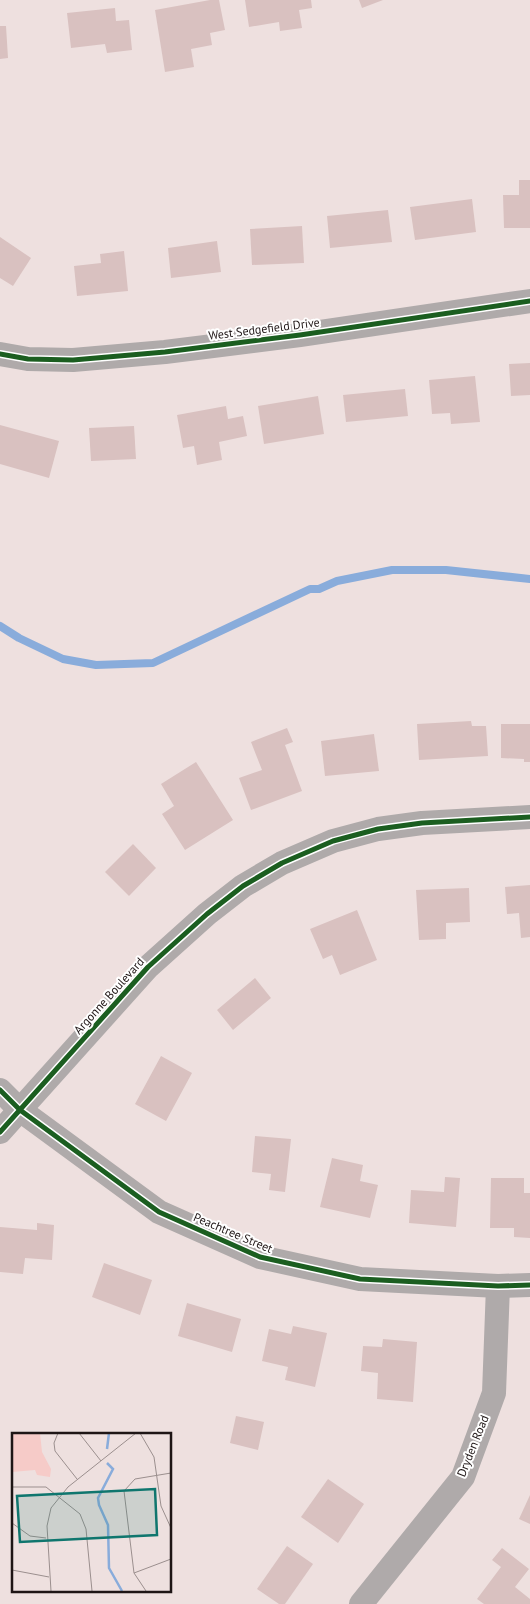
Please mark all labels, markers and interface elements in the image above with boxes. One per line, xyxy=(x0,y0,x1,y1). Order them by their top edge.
street label: West Sedgefield Drive xyxy=(207,314,320,343)
street label: Argonne Boulevard xyxy=(70,954,147,1037)
street label: Peachtree Street xyxy=(191,1209,275,1256)
street label: Dryden Road xyxy=(453,1413,492,1479)
inset map xyxy=(12,1433,171,1592)

